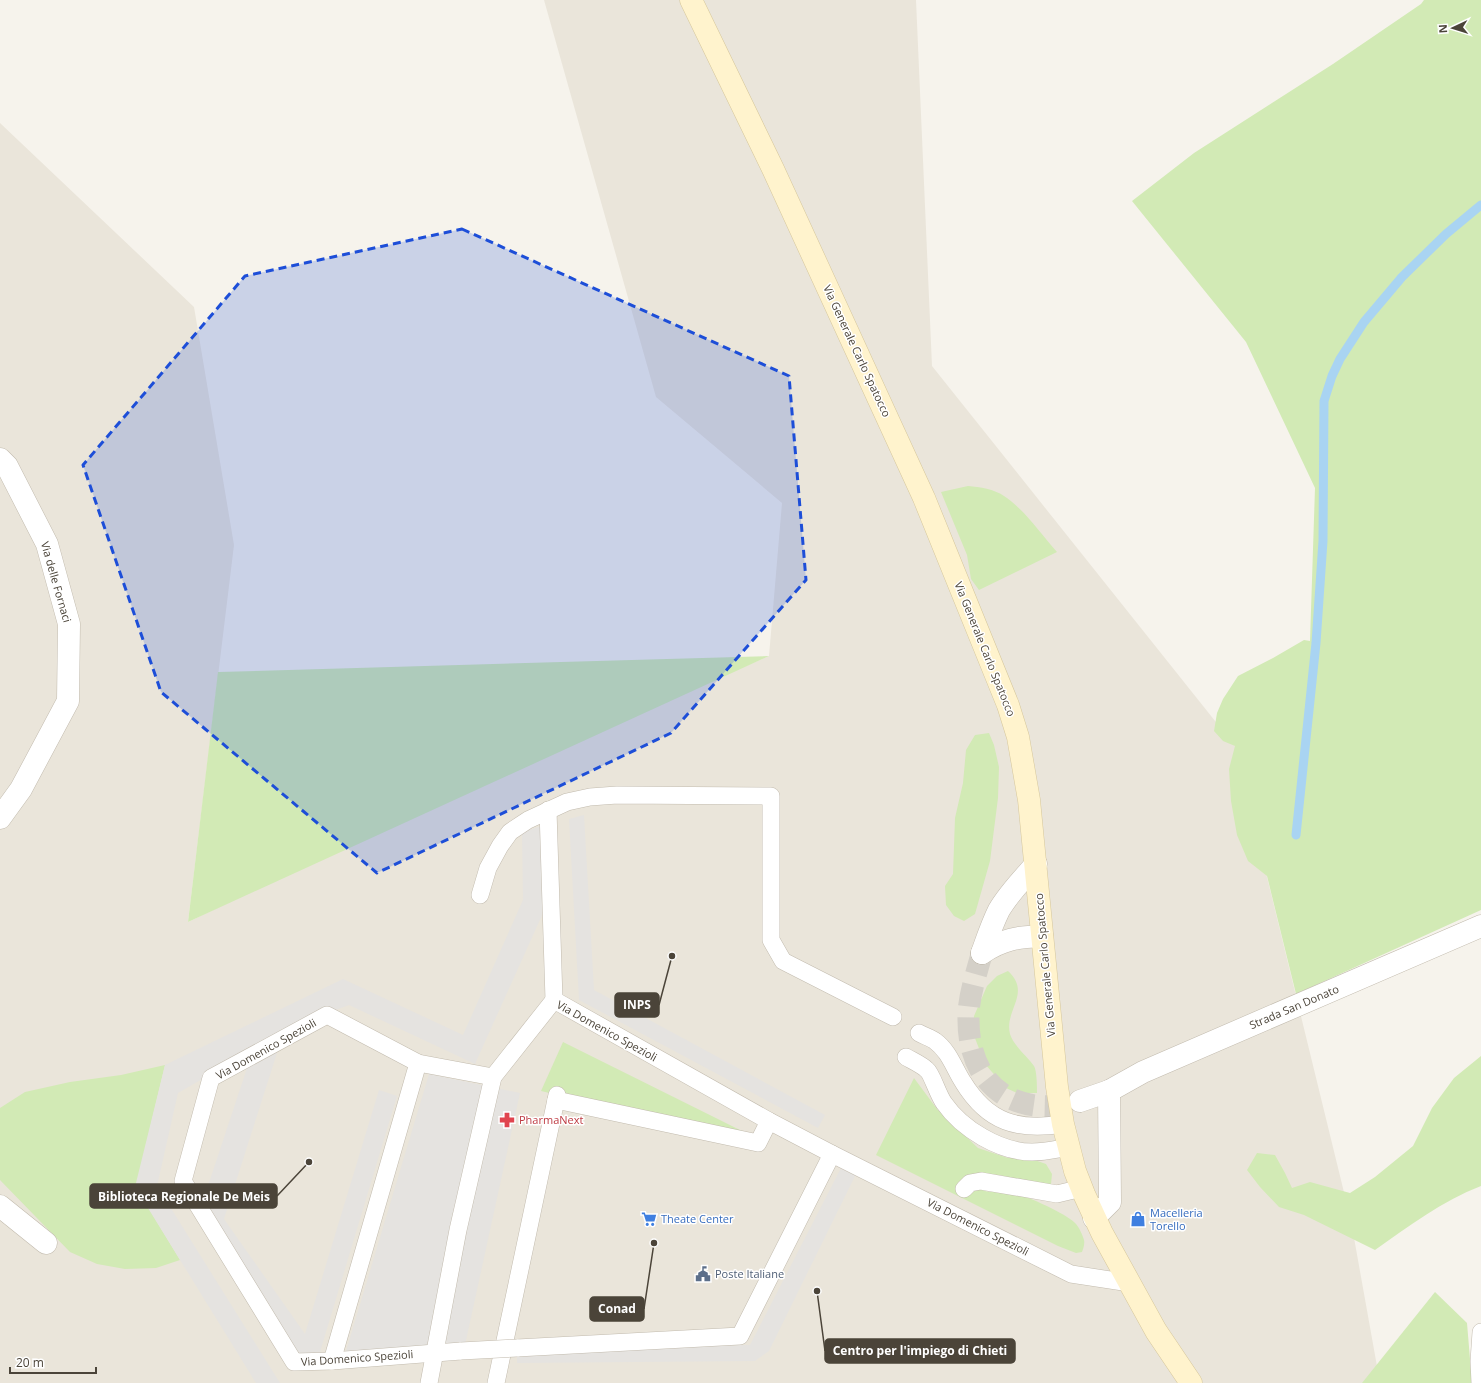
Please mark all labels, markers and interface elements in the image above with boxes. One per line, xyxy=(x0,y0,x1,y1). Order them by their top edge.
north arrow xyxy=(1433,8,1473,48)
text: N xyxy=(1435,24,1450,34)
street label: Via Generale Carlo Spatocco xyxy=(820,282,895,420)
street label: Via delle Fornaci xyxy=(38,540,75,624)
street label: Via Generale Carlo Spatocco xyxy=(952,579,1020,719)
street label: Via Generale Carlo Spatocco xyxy=(1031,892,1058,1038)
street label: Strada San Donato xyxy=(1247,981,1341,1032)
callout: INPS xyxy=(615,993,659,1017)
text: INPS xyxy=(623,996,651,1013)
street label: Via Domenico Spezioli xyxy=(554,997,660,1064)
street label: Via Domenico Spezioli xyxy=(213,1015,319,1082)
pharmacy icon: PharmaNext xyxy=(498,1111,516,1129)
place label: PharmaNext xyxy=(519,1112,583,1127)
callout: Biblioteca Regionale De Meis xyxy=(90,1184,277,1208)
text: Biblioteca Regionale De Meis xyxy=(98,1188,270,1205)
street label: Via Domenico Spezioli xyxy=(925,1194,1032,1259)
place label: Macelleria Torello xyxy=(1150,1205,1203,1233)
supermarket icon: Theate Center xyxy=(640,1210,658,1228)
shop icon: Macelleria Torello xyxy=(1129,1210,1147,1228)
place label: Theate Center xyxy=(661,1211,734,1226)
public building icon: Poste Italiane xyxy=(694,1265,712,1283)
place label: Poste Italiane xyxy=(715,1266,784,1281)
callout: Conad xyxy=(590,1297,644,1321)
text: Conad xyxy=(598,1300,636,1317)
callout: Centro per l'impiego di Chieti xyxy=(825,1339,1015,1363)
text: Centro per l'impiego di Chieti xyxy=(833,1342,1007,1359)
street label: Via Domenico Spezioli xyxy=(300,1346,414,1369)
scale bar xyxy=(10,1349,96,1375)
text: 20 m xyxy=(16,1354,44,1371)

